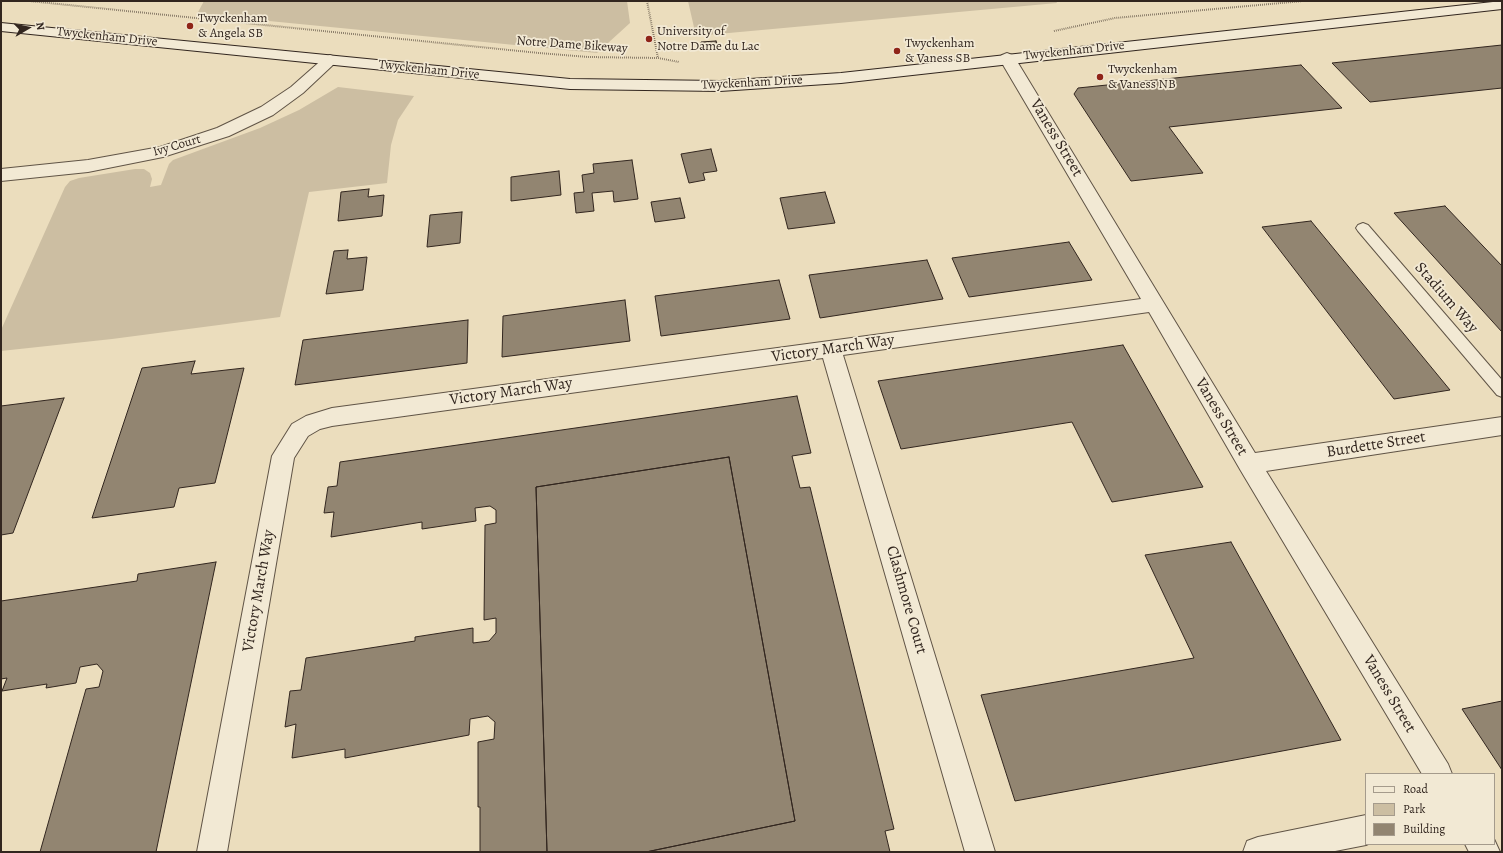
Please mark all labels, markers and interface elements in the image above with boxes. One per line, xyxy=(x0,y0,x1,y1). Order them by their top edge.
north arrow xyxy=(8,8,48,48)
place label: Twyckenham & Angela SB xyxy=(198,11,268,42)
text: N xyxy=(32,21,48,31)
marker: Twyckenham & Angela SB xyxy=(185,21,195,31)
street label: Twyckenham Drive xyxy=(56,24,158,50)
place label: University of Notre Dame du Lac xyxy=(657,24,759,55)
street label: Notre Dame Bikeway xyxy=(516,33,628,57)
marker: University of Notre Dame du Lac xyxy=(644,34,654,44)
place label: Twyckenham & Vaness SB xyxy=(905,36,975,67)
street label: Twyckenham Drive xyxy=(1023,38,1125,64)
marker: Twyckenham & Vaness SB xyxy=(892,46,902,56)
street label: Twyckenham Drive xyxy=(378,57,480,83)
place label: Twyckenham & Vaness NB xyxy=(1108,62,1178,93)
marker: Twyckenham & Vaness NB xyxy=(1095,72,1105,82)
street label: Twyckenham Drive xyxy=(701,73,803,93)
street label: Vaness Street xyxy=(1025,96,1087,180)
street label: Ivy Court xyxy=(151,132,203,160)
street label: Stadium Way xyxy=(1410,259,1482,337)
street label: Victory March Way xyxy=(770,331,896,367)
street label: Victory March Way xyxy=(448,374,574,410)
street label: Vaness Street xyxy=(1190,375,1252,459)
street label: Burdette Street xyxy=(1325,428,1427,462)
street label: Victory March Way xyxy=(239,528,279,654)
street label: Clashmore Court xyxy=(881,544,931,656)
street label: Vaness Street xyxy=(1358,652,1420,736)
legend xyxy=(1365,773,1495,845)
text: Road xyxy=(1403,781,1428,797)
text: Park xyxy=(1403,801,1426,817)
text: Building xyxy=(1403,821,1445,837)

